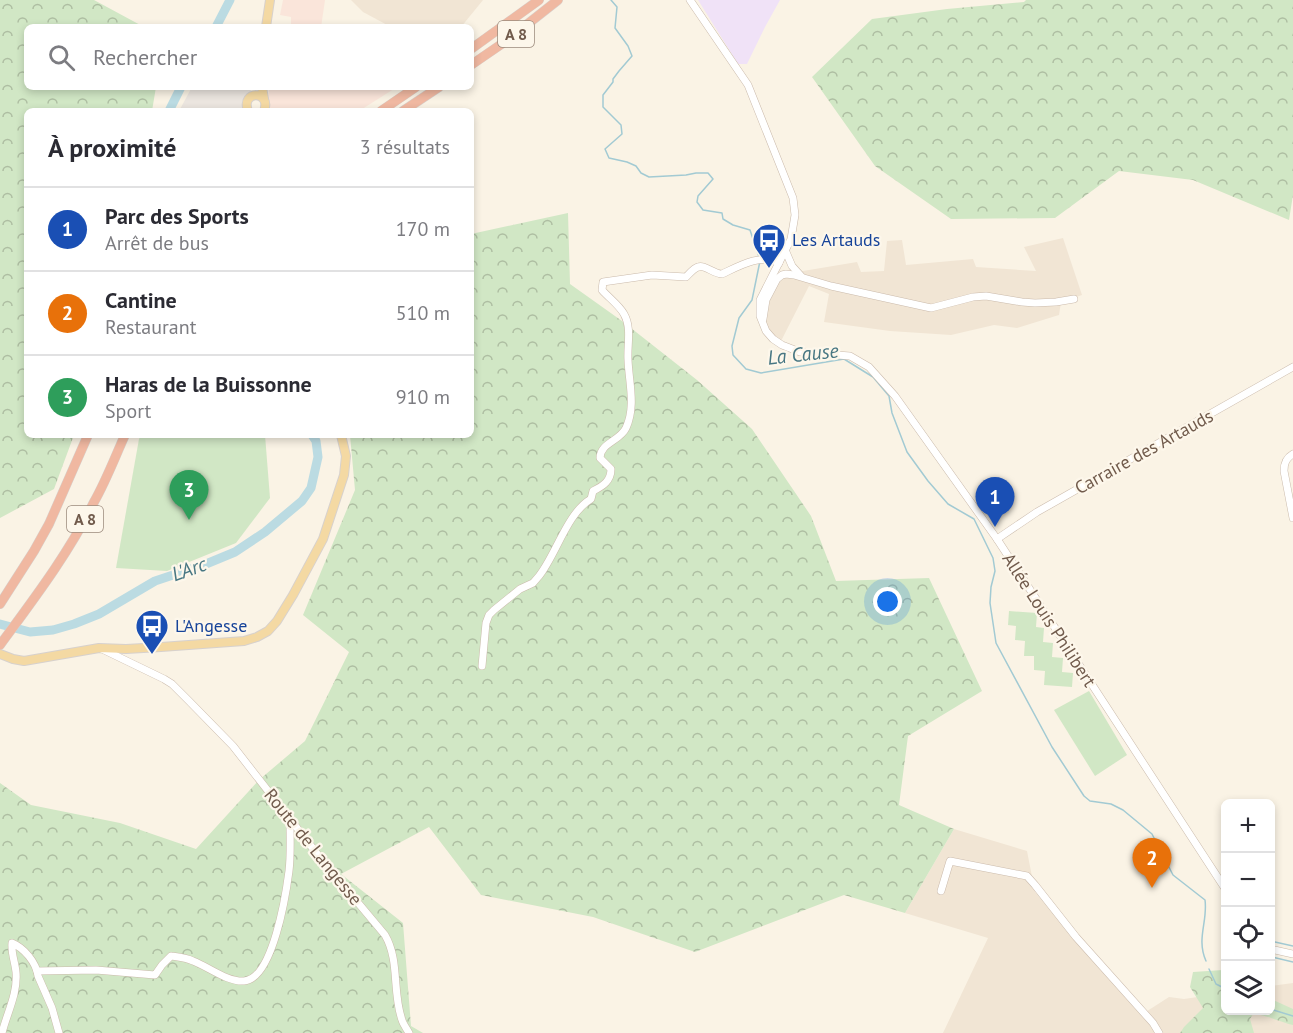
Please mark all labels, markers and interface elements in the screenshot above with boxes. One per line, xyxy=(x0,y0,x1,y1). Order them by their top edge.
road number: A 8 xyxy=(498,21,534,47)
search box xyxy=(24,24,474,90)
icon: search xyxy=(45,41,78,74)
text: Rechercher xyxy=(93,43,197,71)
text: À proximité xyxy=(48,131,176,164)
text: 3 résultats xyxy=(360,134,450,160)
text: Parc des Sports xyxy=(105,202,249,230)
text: 1 xyxy=(62,216,73,242)
text: 170 m xyxy=(396,216,450,242)
bus stop icon: Les Artauds xyxy=(751,222,787,269)
place label: Les Artauds xyxy=(792,228,880,251)
text: Arrêt de bus xyxy=(105,230,209,256)
text: Cantine xyxy=(105,286,177,314)
text: 2 xyxy=(62,300,73,326)
text: 510 m xyxy=(396,300,450,326)
text: Restaurant xyxy=(105,314,196,340)
water label: La Cause xyxy=(766,337,841,371)
text: Haras de la Buissonne xyxy=(105,370,312,398)
text: 3 xyxy=(62,384,73,410)
text: 910 m xyxy=(396,384,450,410)
text: Sport xyxy=(105,398,151,424)
street label: Carraire des Artauds xyxy=(1070,404,1217,499)
pin: 3 xyxy=(170,470,208,520)
pin: 1 xyxy=(976,478,1014,527)
road number: A 8 xyxy=(67,506,103,532)
street label: Allée Louis Philibert xyxy=(998,548,1101,691)
water label: L'Arc xyxy=(168,551,211,587)
your location xyxy=(873,587,902,616)
bus stop icon: L'Angesse xyxy=(134,608,170,655)
place label: L'Angesse xyxy=(175,614,247,637)
street label: Route de Langesse xyxy=(259,784,367,910)
map controls xyxy=(1221,799,1275,1015)
button: + xyxy=(1221,799,1275,853)
pin: 2 xyxy=(1132,838,1172,888)
button: − xyxy=(1221,853,1275,907)
button: locate xyxy=(1221,907,1275,961)
button: layers xyxy=(1221,961,1275,1015)

